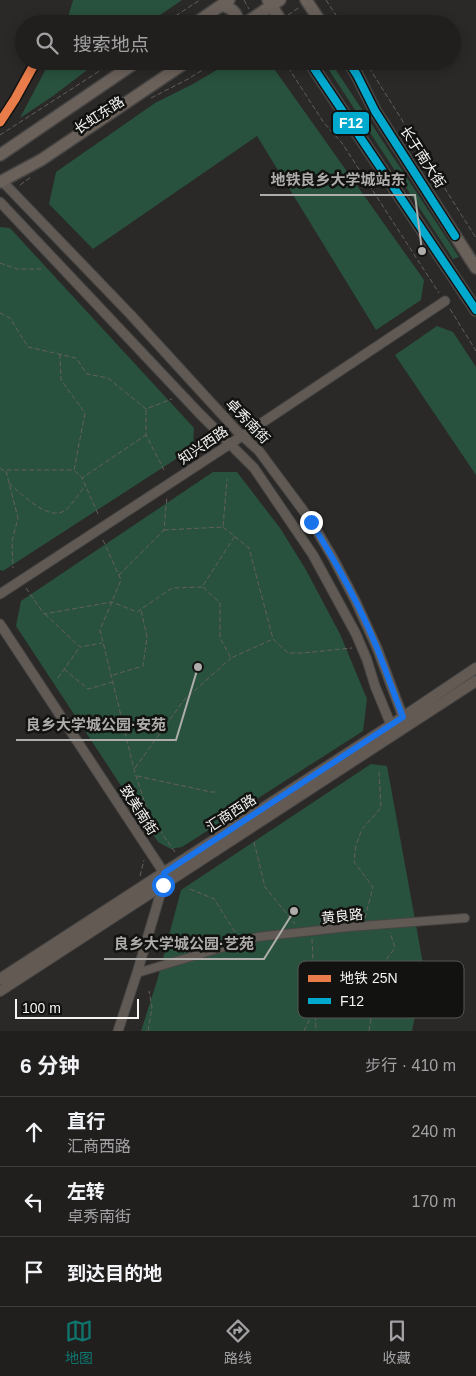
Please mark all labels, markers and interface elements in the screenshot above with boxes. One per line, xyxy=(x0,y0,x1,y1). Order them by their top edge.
search box xyxy=(15,15,461,70)
icon: search xyxy=(33,29,61,57)
text: 搜索地点 xyxy=(73,34,149,55)
street label: 长虹东路 xyxy=(71,93,127,137)
line badge: F12 xyxy=(332,111,370,135)
text: F12 xyxy=(339,115,363,131)
street label: 长于南大街 xyxy=(397,123,449,191)
callout: 地铁良乡大学城站东 xyxy=(260,165,415,195)
text: 地铁良乡大学城站东 xyxy=(270,171,406,188)
street label: 卓秀南街 xyxy=(223,395,273,447)
street label: 知兴西路 xyxy=(175,423,231,467)
route end xyxy=(300,511,323,534)
callout: 良乡大学城公园·安苑 xyxy=(16,710,176,740)
text: 良乡大学城公园·安苑 xyxy=(26,716,166,733)
street label: 致美南街 xyxy=(117,782,161,838)
street label: 汇商西路 xyxy=(203,791,259,835)
route start xyxy=(152,874,175,897)
street label: 黄良路 xyxy=(320,906,364,926)
callout: 良乡大学城公园·艺苑 xyxy=(104,929,264,959)
text: 良乡大学城公园·艺苑 xyxy=(114,935,254,952)
legend xyxy=(298,961,464,1018)
text: 地铁 25N xyxy=(340,970,398,986)
text: F12 xyxy=(340,993,364,1009)
scale bar xyxy=(15,996,139,1019)
text: 100 m xyxy=(22,1000,61,1016)
text: 6 分钟 xyxy=(20,1054,80,1077)
text: 步行 · 410 m xyxy=(365,1057,456,1074)
text: 直行 xyxy=(67,1111,105,1132)
icon: ahead xyxy=(20,1118,48,1146)
text: 240 m xyxy=(412,1123,456,1140)
text: 汇商西路 xyxy=(67,1138,131,1155)
text: 左转 xyxy=(67,1181,105,1202)
icon: left xyxy=(20,1188,48,1216)
text: 170 m xyxy=(412,1193,456,1210)
text: 卓秀南街 xyxy=(67,1208,131,1225)
icon: arrive xyxy=(20,1258,48,1286)
text: 到达目的地 xyxy=(67,1263,162,1284)
tab: 地图 xyxy=(65,1317,93,1367)
tab: 路线 xyxy=(224,1317,252,1367)
tab: 收藏 xyxy=(383,1317,411,1367)

